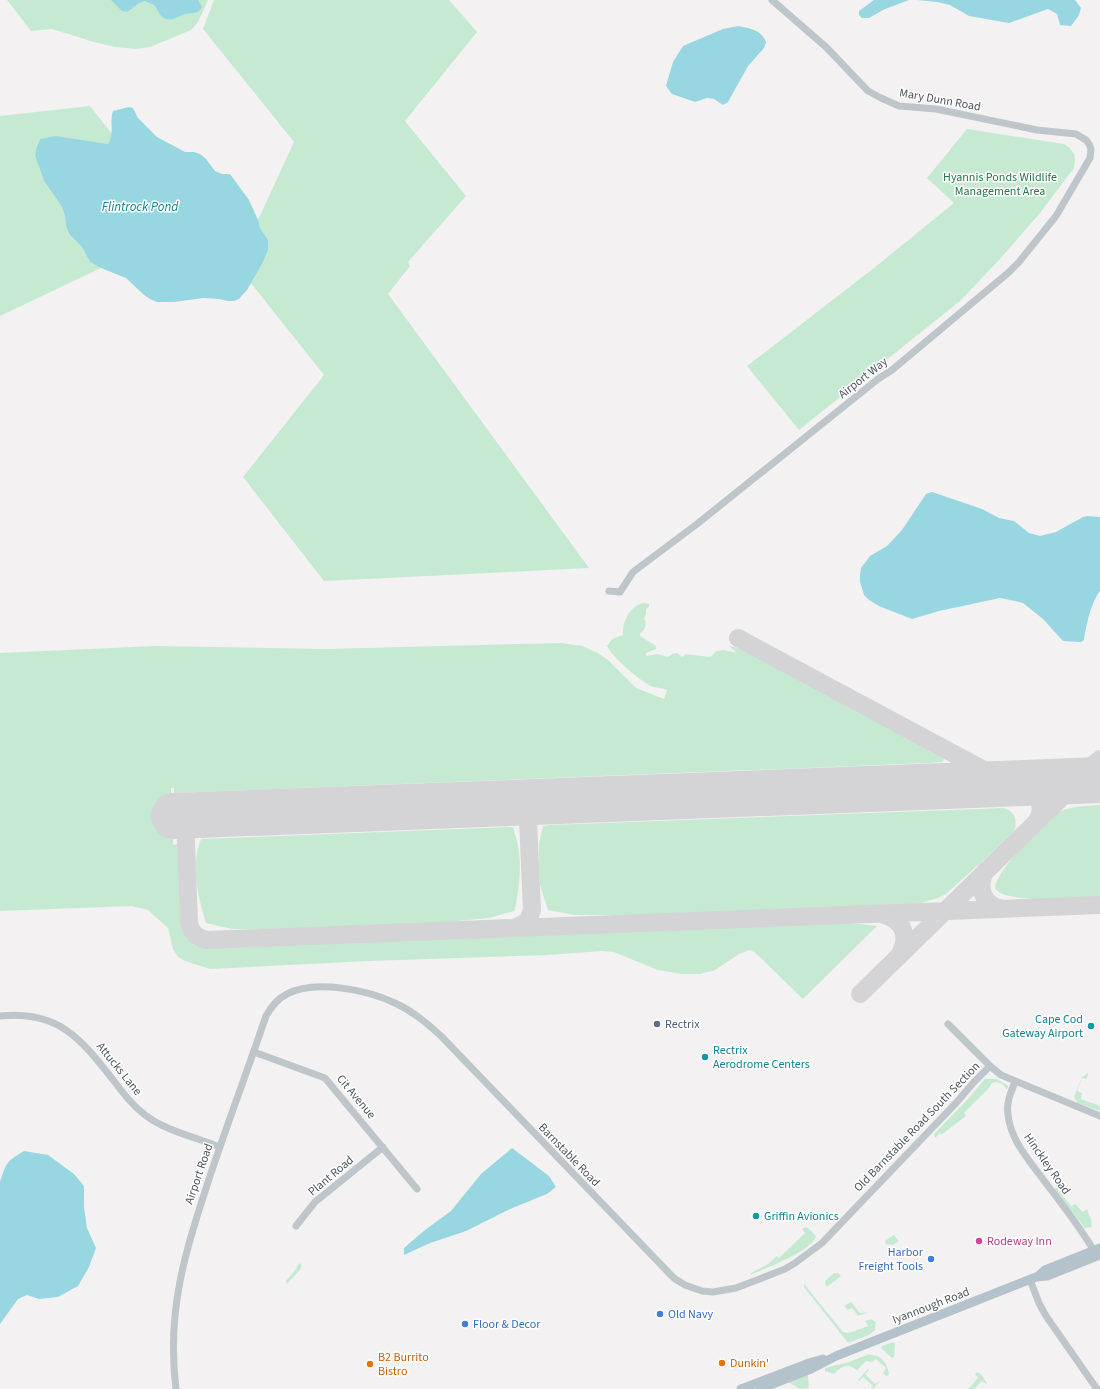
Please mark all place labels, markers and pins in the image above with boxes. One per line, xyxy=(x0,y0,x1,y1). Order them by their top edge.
place label: Cape Cod Gateway Airport xyxy=(1002,1011,1083,1042)
place label: Rectrix xyxy=(665,1016,700,1033)
marker: Rectrix xyxy=(652,1019,662,1029)
marker: Cape Cod Gateway Airport xyxy=(1086,1021,1096,1031)
place label: Rectrix Aerodrome Centers xyxy=(713,1042,810,1073)
marker: Rectrix Aerodrome Centers xyxy=(700,1052,710,1062)
place label: Griffin Avionics xyxy=(764,1208,839,1225)
marker: Griffin Avionics xyxy=(751,1211,761,1221)
place label: Rodeway Inn xyxy=(987,1233,1052,1250)
marker: Rodeway Inn xyxy=(974,1236,984,1246)
place label: Harbor Freight Tools xyxy=(859,1244,924,1275)
marker: Harbor Freight Tools xyxy=(926,1254,936,1264)
place label: Old Navy xyxy=(668,1306,714,1323)
marker: Old Navy xyxy=(655,1309,665,1319)
place label: Floor & Decor xyxy=(473,1316,541,1333)
marker: Floor & Decor xyxy=(460,1319,470,1329)
place label: B2 Burrito Bistro xyxy=(378,1349,429,1380)
place label: Dunkin' xyxy=(730,1355,769,1372)
marker: Dunkin' xyxy=(717,1358,727,1368)
marker: B2 Burrito Bistro xyxy=(365,1359,375,1369)

